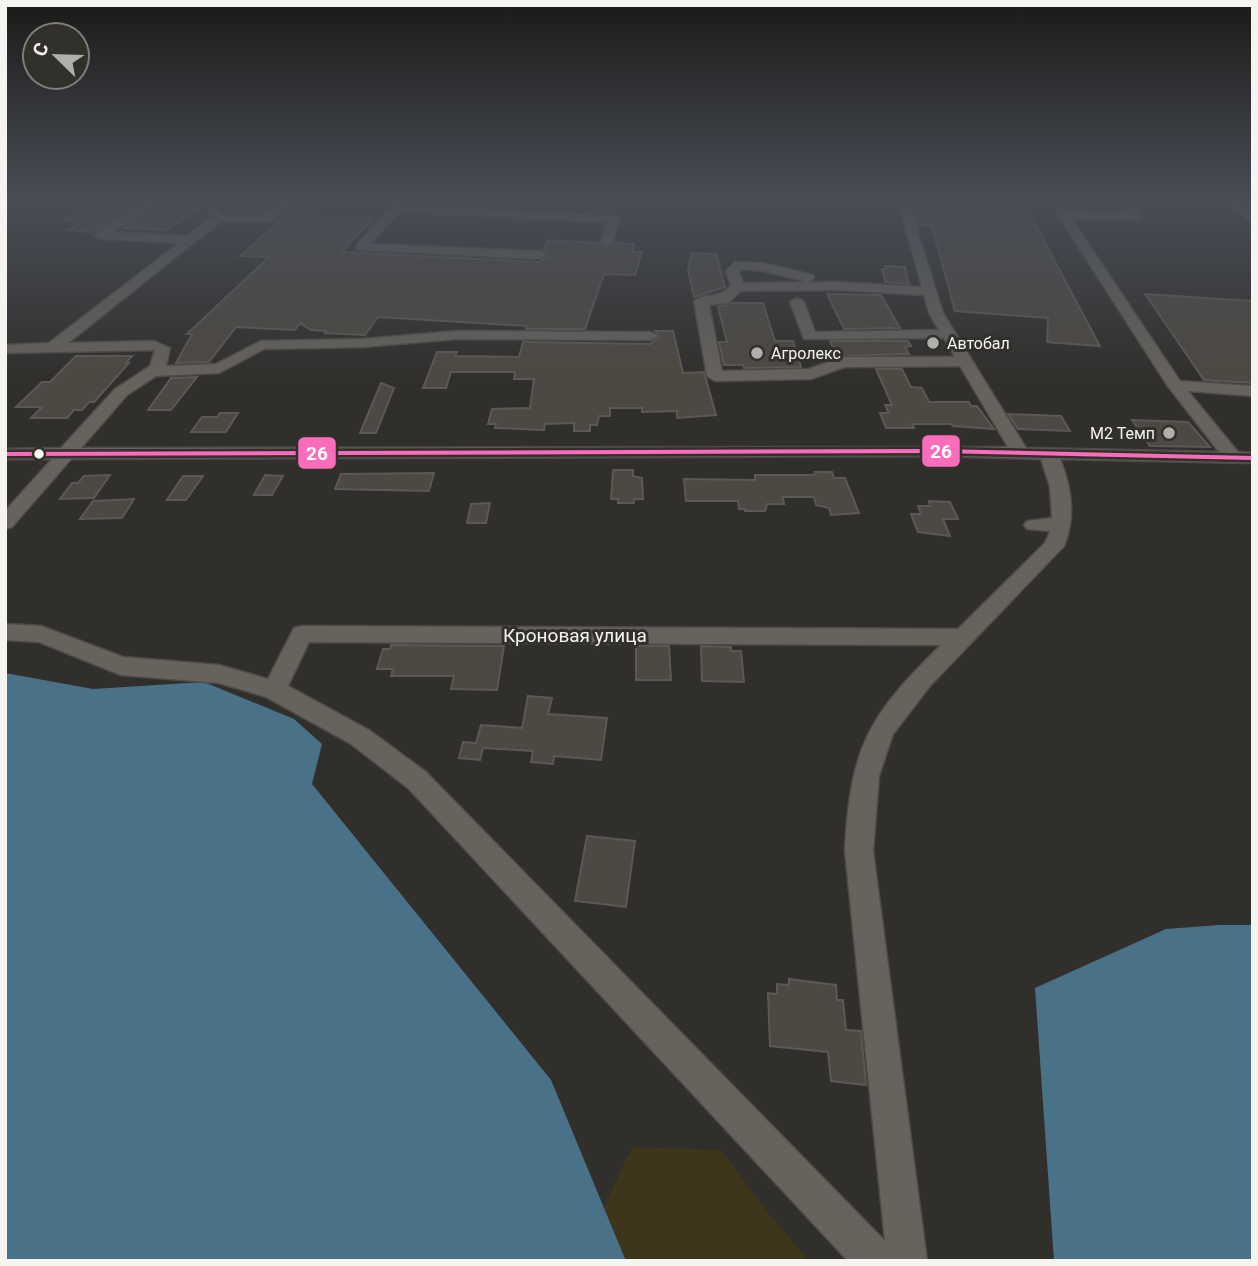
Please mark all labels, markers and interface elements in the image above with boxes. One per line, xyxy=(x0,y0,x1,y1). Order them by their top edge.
north arrow xyxy=(21,21,91,91)
text: С xyxy=(28,39,54,60)
place label: Автобал xyxy=(947,334,1010,353)
marker: Автобал xyxy=(925,335,941,351)
place label: Агролекс xyxy=(771,344,841,363)
marker: Агролекс xyxy=(749,345,765,361)
place label: М2 Темп xyxy=(1090,424,1155,443)
marker: М2 Темп xyxy=(1161,425,1177,441)
line badge: 26 xyxy=(921,434,961,468)
line badge: 26 xyxy=(297,436,337,470)
text: 26 xyxy=(930,440,952,463)
text: 26 xyxy=(306,442,328,465)
unlabelled marker xyxy=(32,447,46,461)
street label: Кроновая улица xyxy=(503,624,647,647)

